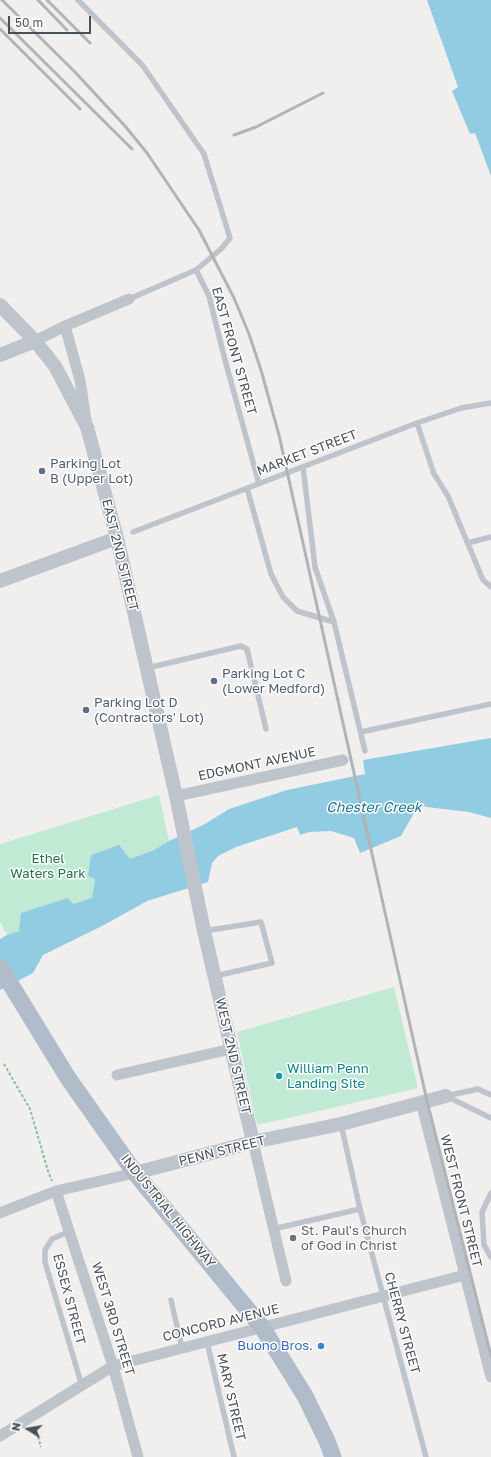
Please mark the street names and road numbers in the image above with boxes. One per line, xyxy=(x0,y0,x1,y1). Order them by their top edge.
street label: EAST FRONT STREET xyxy=(208,285,260,417)
street label: MARKET STREET xyxy=(255,427,359,479)
street label: EAST 2ND STREET xyxy=(99,497,141,613)
street label: EDGMONT AVENUE xyxy=(197,744,317,784)
street label: WEST 2ND STREET xyxy=(212,996,254,1116)
street label: PENN STREET xyxy=(177,1133,267,1169)
street label: WEST FRONT STREET xyxy=(437,1133,485,1269)
street label: INDUSTRIAL HIGHWAY xyxy=(117,1151,219,1271)
street label: ESSEX STREET xyxy=(49,1252,89,1346)
street label: WEST 3RD STREET xyxy=(88,1260,138,1378)
street label: CHERRY STREET xyxy=(381,1270,423,1376)
street label: CONCORD AVENUE xyxy=(161,1301,281,1345)
street label: MARY STREET xyxy=(213,1352,249,1442)

